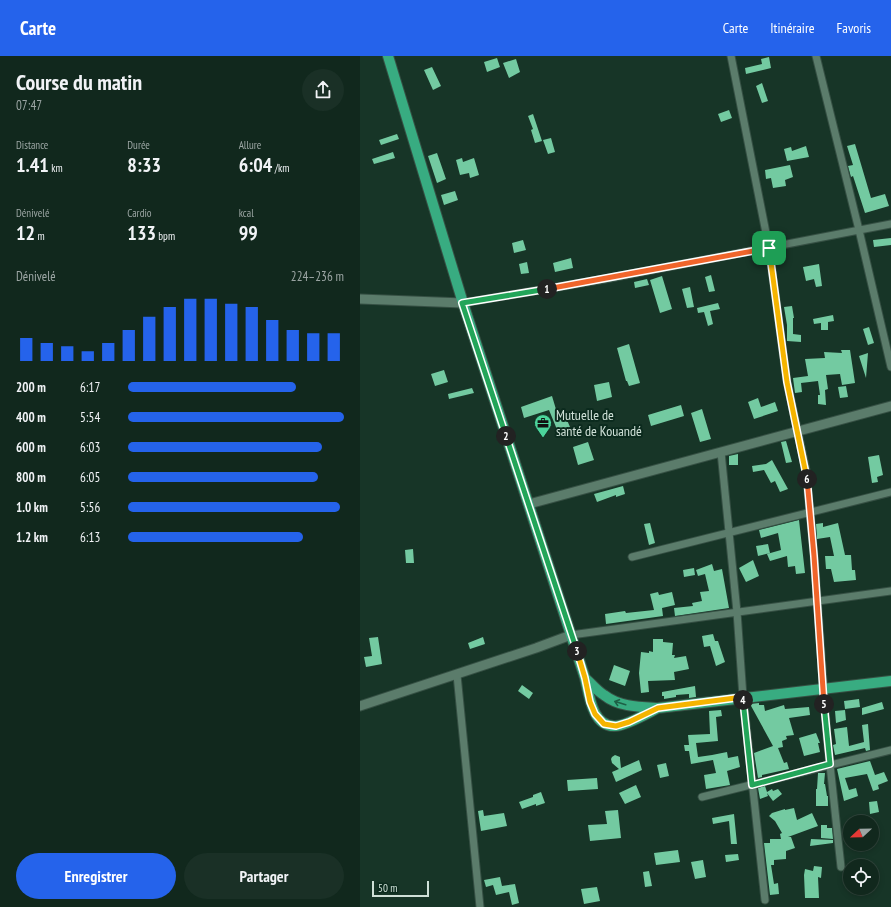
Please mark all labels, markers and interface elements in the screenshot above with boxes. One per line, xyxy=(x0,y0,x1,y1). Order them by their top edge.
text: Carte xyxy=(20,16,56,40)
text: Carte xyxy=(723,19,748,37)
text: Itinéraire xyxy=(770,19,815,37)
text: Favoris xyxy=(837,19,871,37)
text: Course du matin xyxy=(16,68,142,96)
button: share xyxy=(302,69,344,111)
text: 07:47 xyxy=(16,97,42,114)
text: Distance xyxy=(16,138,48,152)
text: Durée xyxy=(127,138,150,152)
text: Allure xyxy=(239,138,261,152)
text: 1.41 xyxy=(16,152,49,178)
text: 8:33 xyxy=(127,152,161,178)
text: 6:04 xyxy=(239,152,272,178)
text: km xyxy=(49,161,63,175)
text: /km xyxy=(272,161,289,175)
text: Dénivelé xyxy=(16,206,49,220)
text: Cardio xyxy=(127,206,152,220)
text: kcal xyxy=(239,206,254,220)
text: 12 xyxy=(16,220,35,246)
text: 133 xyxy=(127,220,156,246)
text: 99 xyxy=(239,220,258,246)
text: m xyxy=(35,229,45,243)
text: bpm xyxy=(156,229,175,243)
pin xyxy=(752,231,786,265)
icon: arrive xyxy=(758,237,780,259)
text: Dénivelé xyxy=(16,268,56,285)
text: 224–236 m xyxy=(291,268,344,285)
pin: 1 xyxy=(537,279,557,299)
text: 1 xyxy=(544,282,550,296)
text: 200 m xyxy=(16,379,46,396)
text: 6:17 xyxy=(80,379,100,396)
place label: Mutuelle de santé de Kouandé xyxy=(556,406,642,440)
text: 400 m xyxy=(16,409,46,426)
text: 5:54 xyxy=(80,409,100,426)
office icon: Mutuelle de santé de Kouandé xyxy=(533,413,553,438)
pin: 2 xyxy=(496,426,516,446)
text: 2 xyxy=(503,429,509,443)
text: 600 m xyxy=(16,439,46,456)
text: 6:03 xyxy=(80,439,100,456)
text: 800 m xyxy=(16,469,46,486)
text: 6:05 xyxy=(80,469,100,486)
pin: 6 xyxy=(797,469,817,489)
text: 6 xyxy=(804,472,810,486)
text: 1.0 km xyxy=(16,499,48,516)
text: 5:56 xyxy=(80,499,100,516)
text: 1.2 km xyxy=(16,529,48,546)
text: 6:13 xyxy=(80,529,100,546)
pin: 3 xyxy=(567,641,587,661)
text: 3 xyxy=(574,644,580,658)
pin: 4 xyxy=(733,690,753,710)
text: 4 xyxy=(740,693,746,707)
pin: 5 xyxy=(814,694,834,714)
text: 5 xyxy=(821,697,827,711)
one-way arrow xyxy=(614,699,627,706)
north arrow xyxy=(843,815,879,851)
map controls xyxy=(843,815,879,895)
button: Enregistrer xyxy=(16,853,176,899)
button: Partager xyxy=(184,853,344,899)
button: locate xyxy=(843,859,879,895)
scale bar xyxy=(372,879,429,898)
text: 50 m xyxy=(378,881,397,895)

